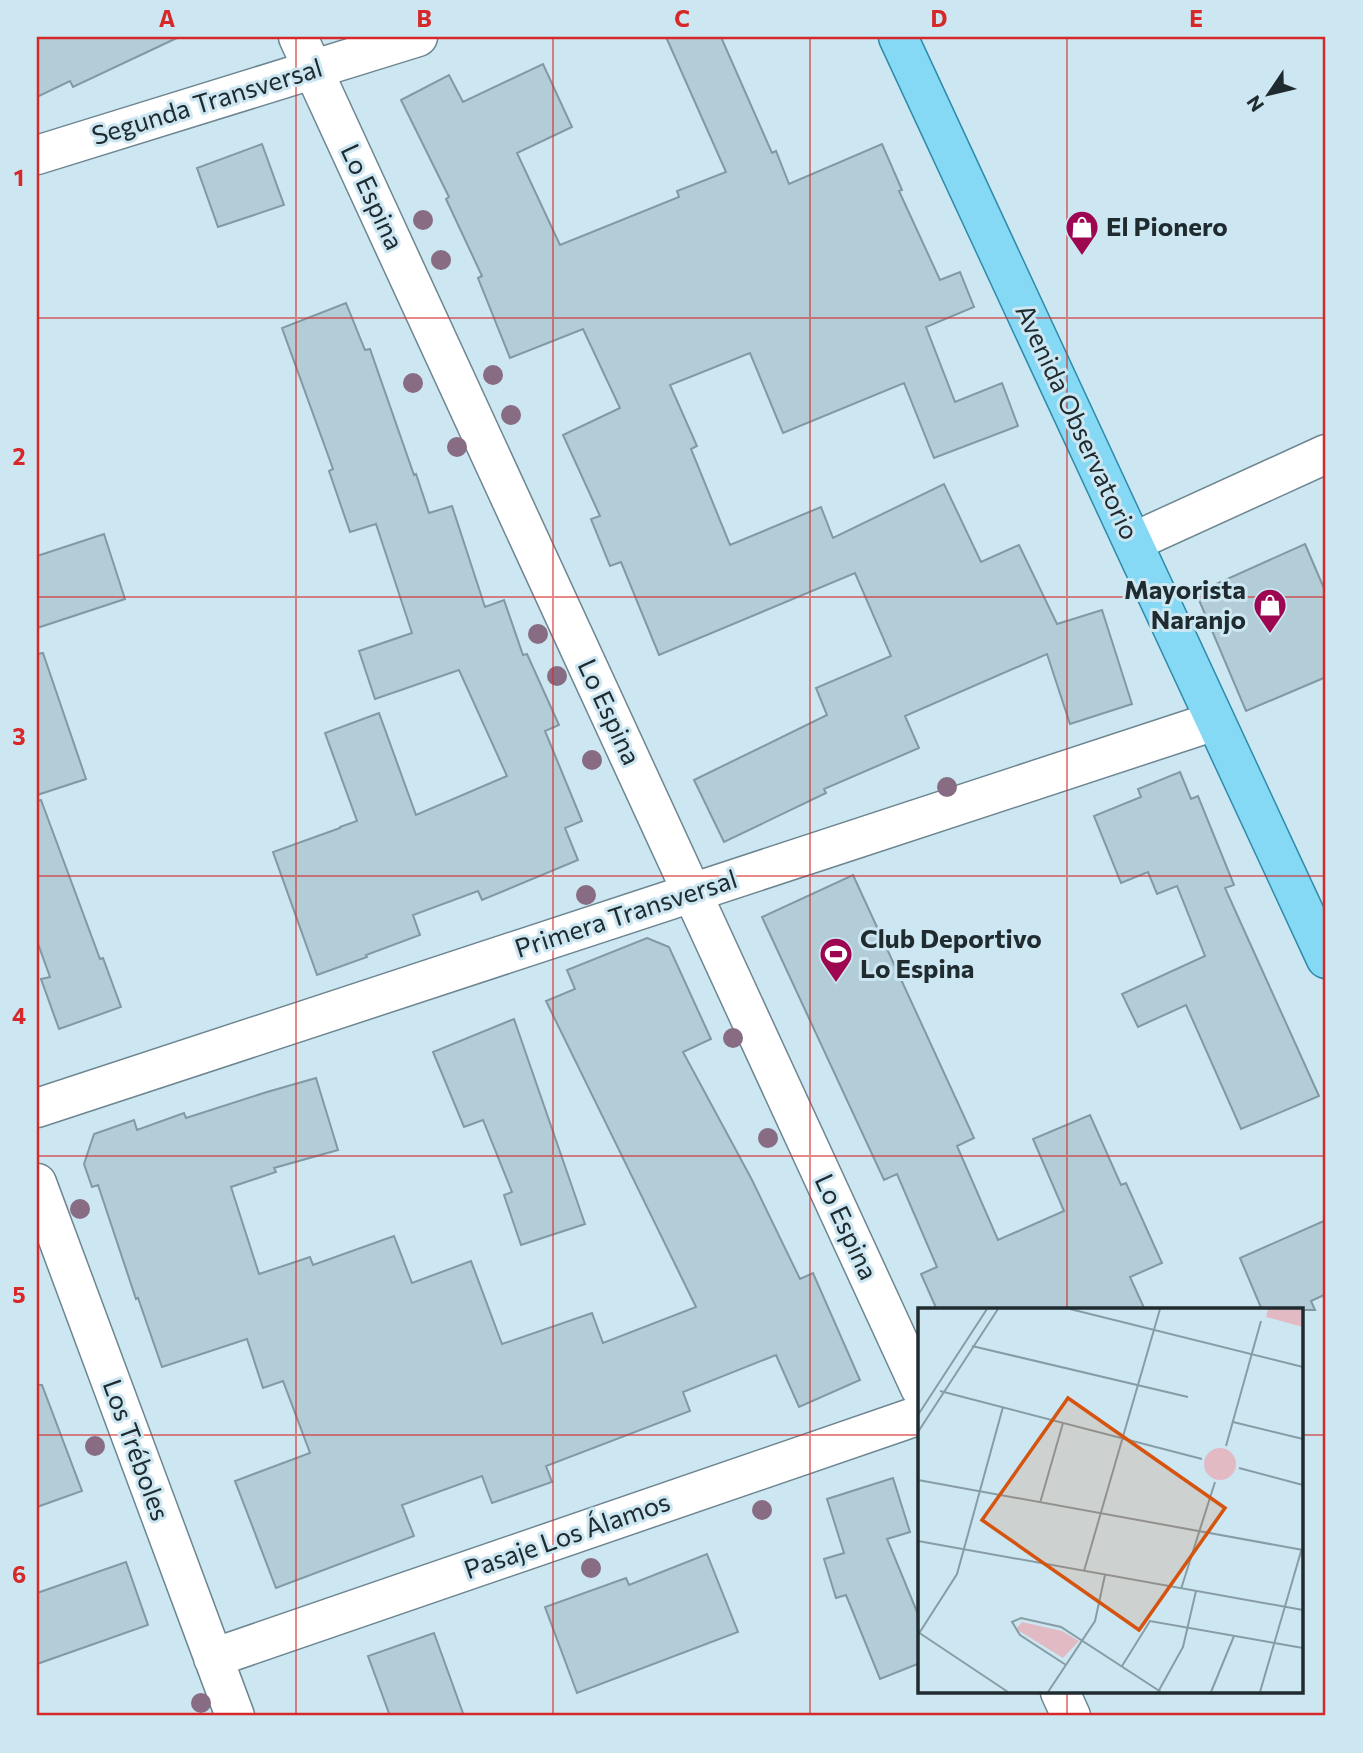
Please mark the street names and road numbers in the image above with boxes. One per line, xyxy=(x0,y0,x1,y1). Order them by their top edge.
street label: Segunda Transversal xyxy=(88,51,326,150)
street label: Lo Espina xyxy=(335,139,411,254)
street label: Avenida Observatorio xyxy=(1010,299,1147,544)
street label: Lo Espina xyxy=(572,654,648,769)
street label: Primera Transversal xyxy=(511,862,741,963)
street label: Lo Espina xyxy=(809,1169,885,1284)
street label: Los Tréboles xyxy=(98,1375,177,1524)
street label: Pasaje Los Álamos xyxy=(460,1485,673,1584)

